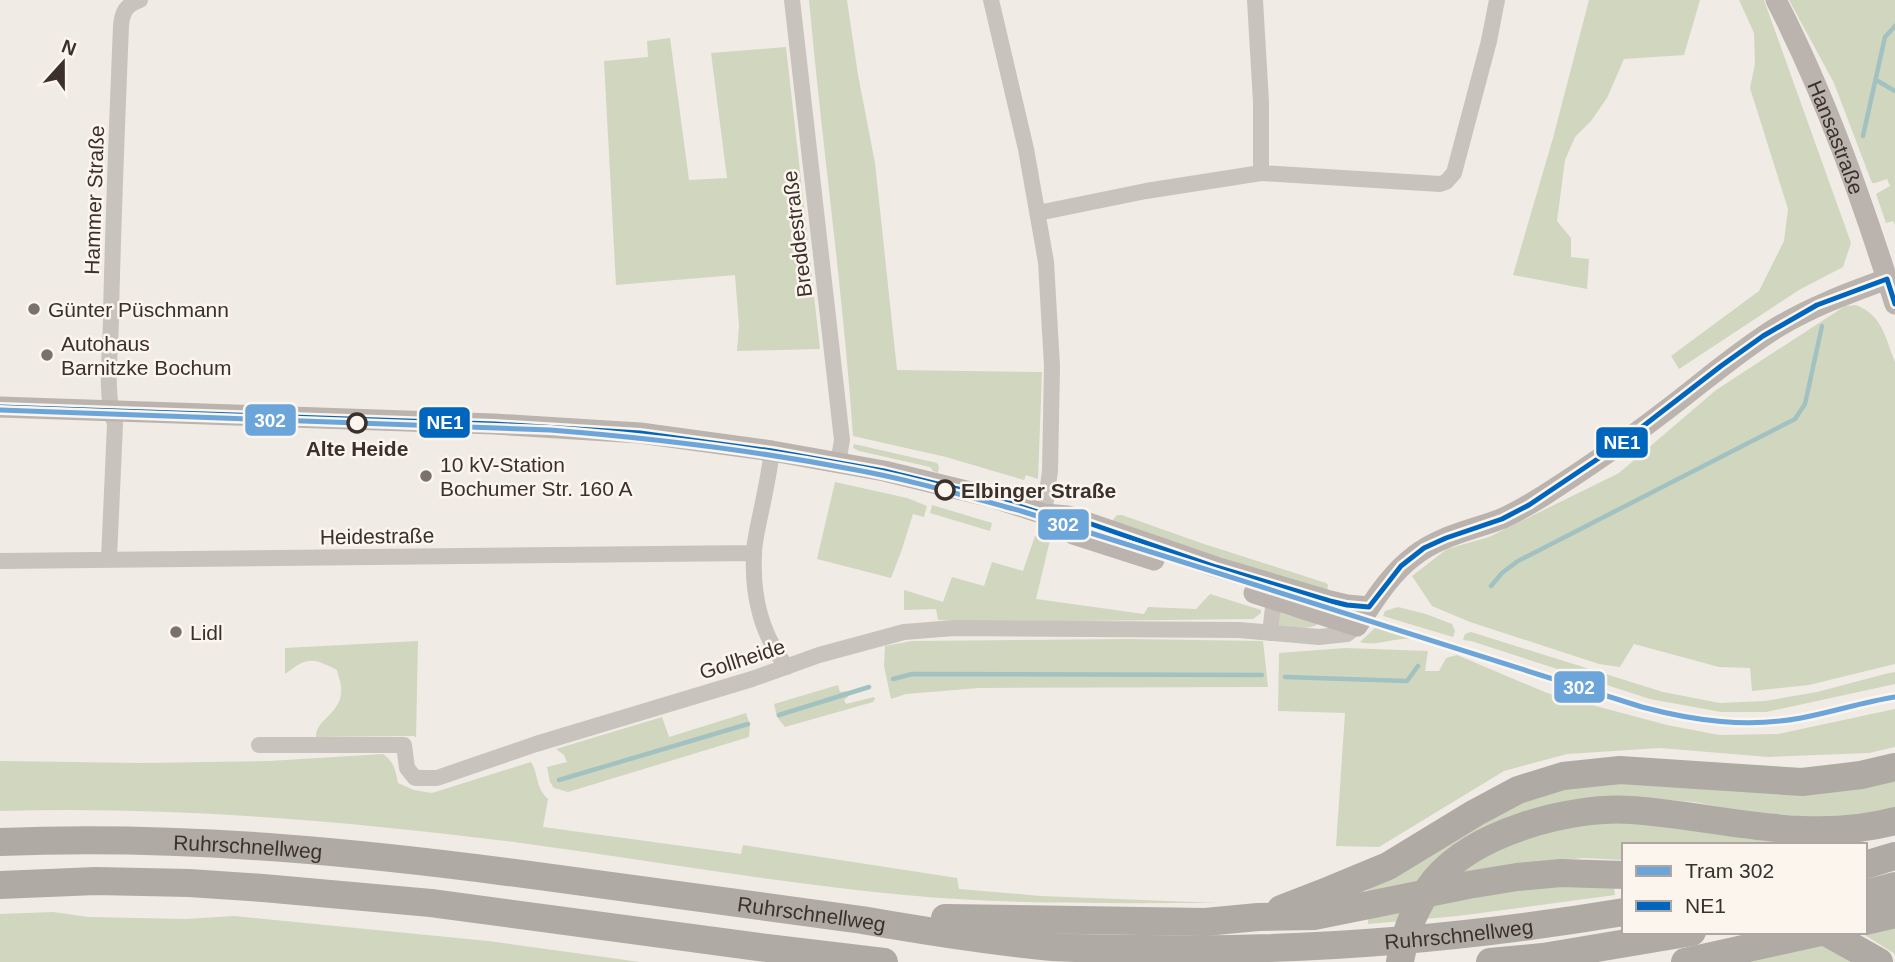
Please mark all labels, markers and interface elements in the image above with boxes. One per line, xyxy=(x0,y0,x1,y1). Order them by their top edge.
north arrow xyxy=(28,28,98,98)
text: N xyxy=(59,35,79,60)
street label: Hansastraße xyxy=(1804,77,1869,197)
street label: Hammer Straße xyxy=(80,125,108,275)
street label: Breddestraße xyxy=(778,169,816,299)
place label: Günter Püschmann xyxy=(48,298,229,321)
marker: Günter Püschmann xyxy=(26,301,42,317)
place label: Autohaus Barnitzke Bochum xyxy=(61,332,231,379)
marker: Autohaus Barnitzke Bochum xyxy=(39,347,55,363)
line badge: 302 xyxy=(244,403,297,437)
line badge: NE1 xyxy=(418,406,471,439)
text: 302 xyxy=(254,410,286,431)
text: NE1 xyxy=(427,412,464,433)
marker: Alte Heide xyxy=(347,413,367,433)
line badge: NE1 xyxy=(1595,426,1649,459)
text: NE1 xyxy=(1604,432,1641,453)
place label: Alte Heide xyxy=(306,437,408,460)
place label: 10 kV-Station Bochumer Str. 160 A xyxy=(440,453,633,500)
marker: 10 kV-Station Bochumer Str. 160 A xyxy=(418,468,434,484)
place label: Elbinger Straße xyxy=(961,479,1116,502)
marker: Elbinger Straße xyxy=(935,480,955,500)
line badge: 302 xyxy=(1037,508,1090,541)
text: 302 xyxy=(1047,514,1079,535)
street label: Heidestraße xyxy=(320,524,434,548)
place label: Lidl xyxy=(190,621,223,644)
marker: Lidl xyxy=(168,624,184,640)
street label: Gollheide xyxy=(696,634,788,684)
line badge: 302 xyxy=(1553,670,1606,704)
text: 302 xyxy=(1563,677,1595,698)
street label: Ruhrschnellweg xyxy=(173,830,323,863)
legend xyxy=(1622,843,1867,934)
text: Tram 302 xyxy=(1685,859,1774,882)
street label: Ruhrschnellweg xyxy=(736,892,888,935)
text: NE1 xyxy=(1685,894,1726,917)
street label: Ruhrschnellweg xyxy=(1383,914,1534,953)

